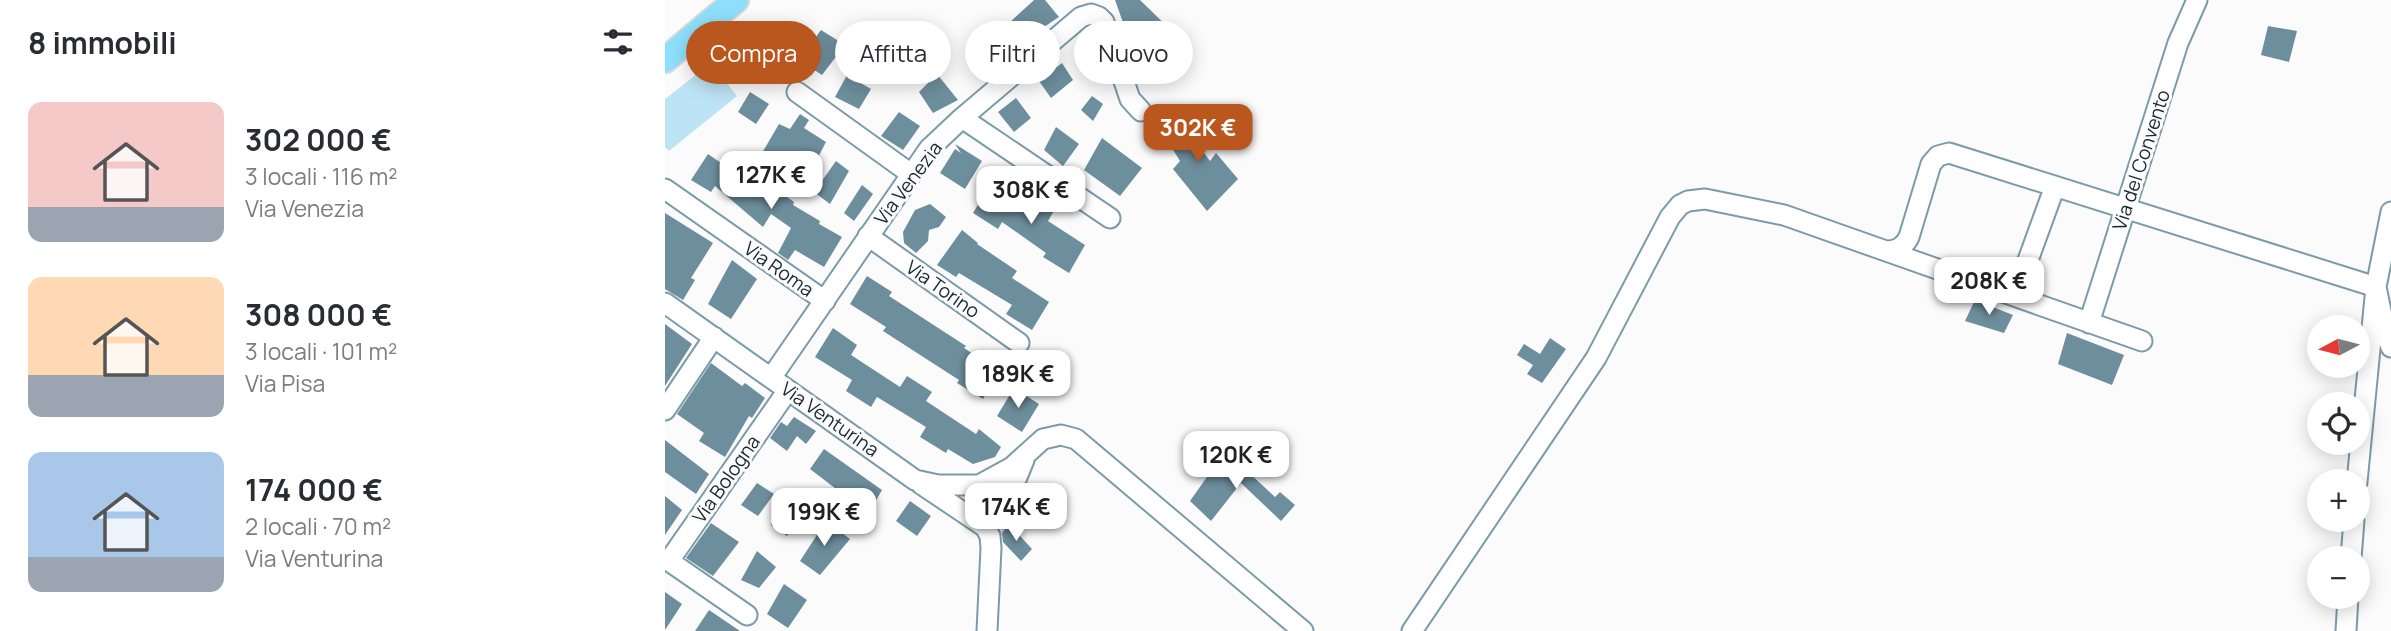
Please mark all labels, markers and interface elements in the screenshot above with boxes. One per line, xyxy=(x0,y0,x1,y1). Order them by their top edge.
chip: Compra xyxy=(686,21,821,84)
chip: Affitta xyxy=(835,21,951,84)
chip: Filtri xyxy=(965,21,1060,84)
chip: Nuovo xyxy=(1074,21,1193,84)
text: 8 immobili xyxy=(28,22,177,63)
icon: filters xyxy=(599,23,637,61)
street label: Via del Convento xyxy=(2106,86,2176,234)
pin: 302K € xyxy=(1141,104,1255,164)
text: 302K € xyxy=(1160,111,1236,143)
text: 302 000 € xyxy=(245,119,392,160)
icon: home xyxy=(84,130,168,214)
street label: Via Venezia xyxy=(868,136,948,230)
pin: 127K € xyxy=(714,152,828,211)
text: 127K € xyxy=(736,158,806,190)
text: 3 locali · 116 m² xyxy=(245,160,397,192)
pin: 308K € xyxy=(974,166,1088,226)
text: 308K € xyxy=(992,173,1070,205)
text: Via Venezia xyxy=(245,192,364,224)
street label: Via Roma xyxy=(739,235,819,303)
street label: Via Torino xyxy=(901,254,985,324)
pin: 208K € xyxy=(1932,258,2046,317)
text: 208K € xyxy=(1950,264,2028,296)
text: 308 000 € xyxy=(245,294,392,335)
icon: home xyxy=(84,305,168,389)
north arrow xyxy=(2307,315,2369,378)
map controls xyxy=(2307,315,2370,609)
text: 3 locali · 101 m² xyxy=(245,335,397,367)
pin: 189K € xyxy=(961,350,1075,410)
text: 189K € xyxy=(981,357,1055,389)
text: Via Pisa xyxy=(245,367,325,399)
street label: Via Venturina xyxy=(776,376,884,462)
button: locate xyxy=(2307,392,2370,455)
street label: Via Bologna xyxy=(686,430,766,528)
pin: 120K € xyxy=(1179,432,1293,491)
text: 120K € xyxy=(1199,438,1273,470)
text: 174 000 € xyxy=(245,469,383,510)
button: + xyxy=(2307,469,2370,532)
icon: home xyxy=(84,480,168,564)
pin: 174K € xyxy=(959,484,1073,543)
pin: 199K € xyxy=(767,489,881,548)
text: 174K € xyxy=(981,490,1051,522)
text: 199K € xyxy=(787,495,861,527)
text: 2 locali · 70 m² xyxy=(245,510,391,542)
text: Via Venturina xyxy=(245,542,383,574)
button: − xyxy=(2307,546,2370,609)

